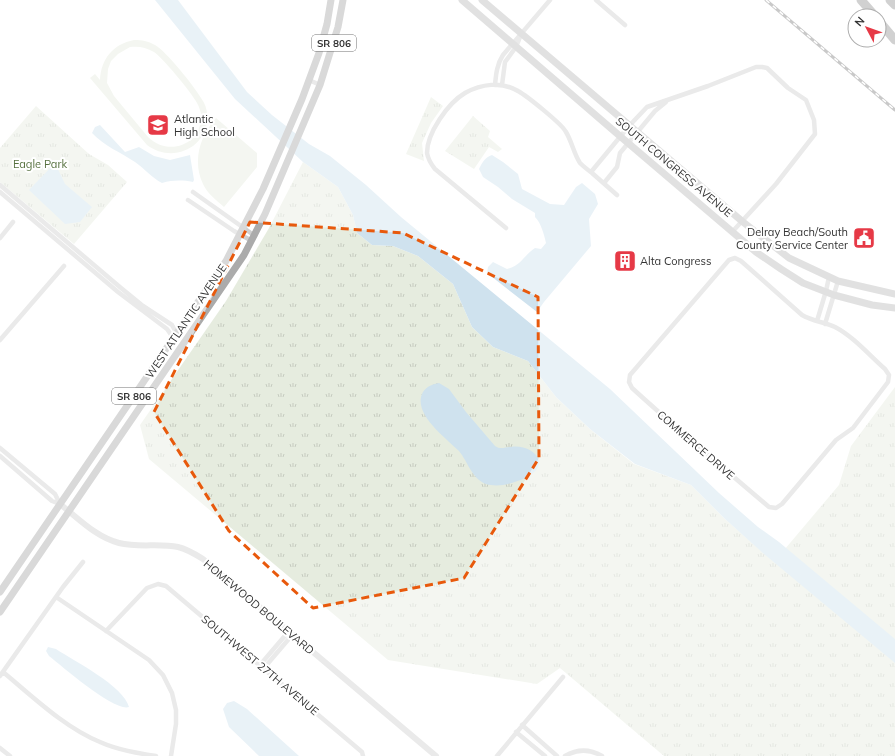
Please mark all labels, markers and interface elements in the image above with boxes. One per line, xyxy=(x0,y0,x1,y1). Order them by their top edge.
north arrow xyxy=(847,8,887,48)
text: N xyxy=(851,14,867,29)
road number: SR 806 xyxy=(312,35,356,51)
school or university icon: Atlantic High School xyxy=(145,112,171,138)
place label: Atlantic High School xyxy=(174,112,235,139)
street label: SOUTH CONGRESS AVENUE xyxy=(613,114,735,220)
park label: Eagle Park xyxy=(13,157,67,171)
place label: Delray Beach/South County Service Center xyxy=(736,225,848,252)
public building icon: Delray Beach/South County Service Center xyxy=(851,225,877,251)
building icon: Alta Congress xyxy=(612,248,638,274)
place label: Alta Congress xyxy=(640,254,711,268)
street label: WEST ATLANTIC AVENUE xyxy=(142,261,230,381)
road number: SR 806 xyxy=(112,388,156,404)
street label: COMMERCE DRIVE xyxy=(654,407,738,483)
street label: HOMEWOOD BOULEVARD xyxy=(201,557,317,657)
street label: SOUTHWEST 27TH AVENUE xyxy=(199,612,321,718)

